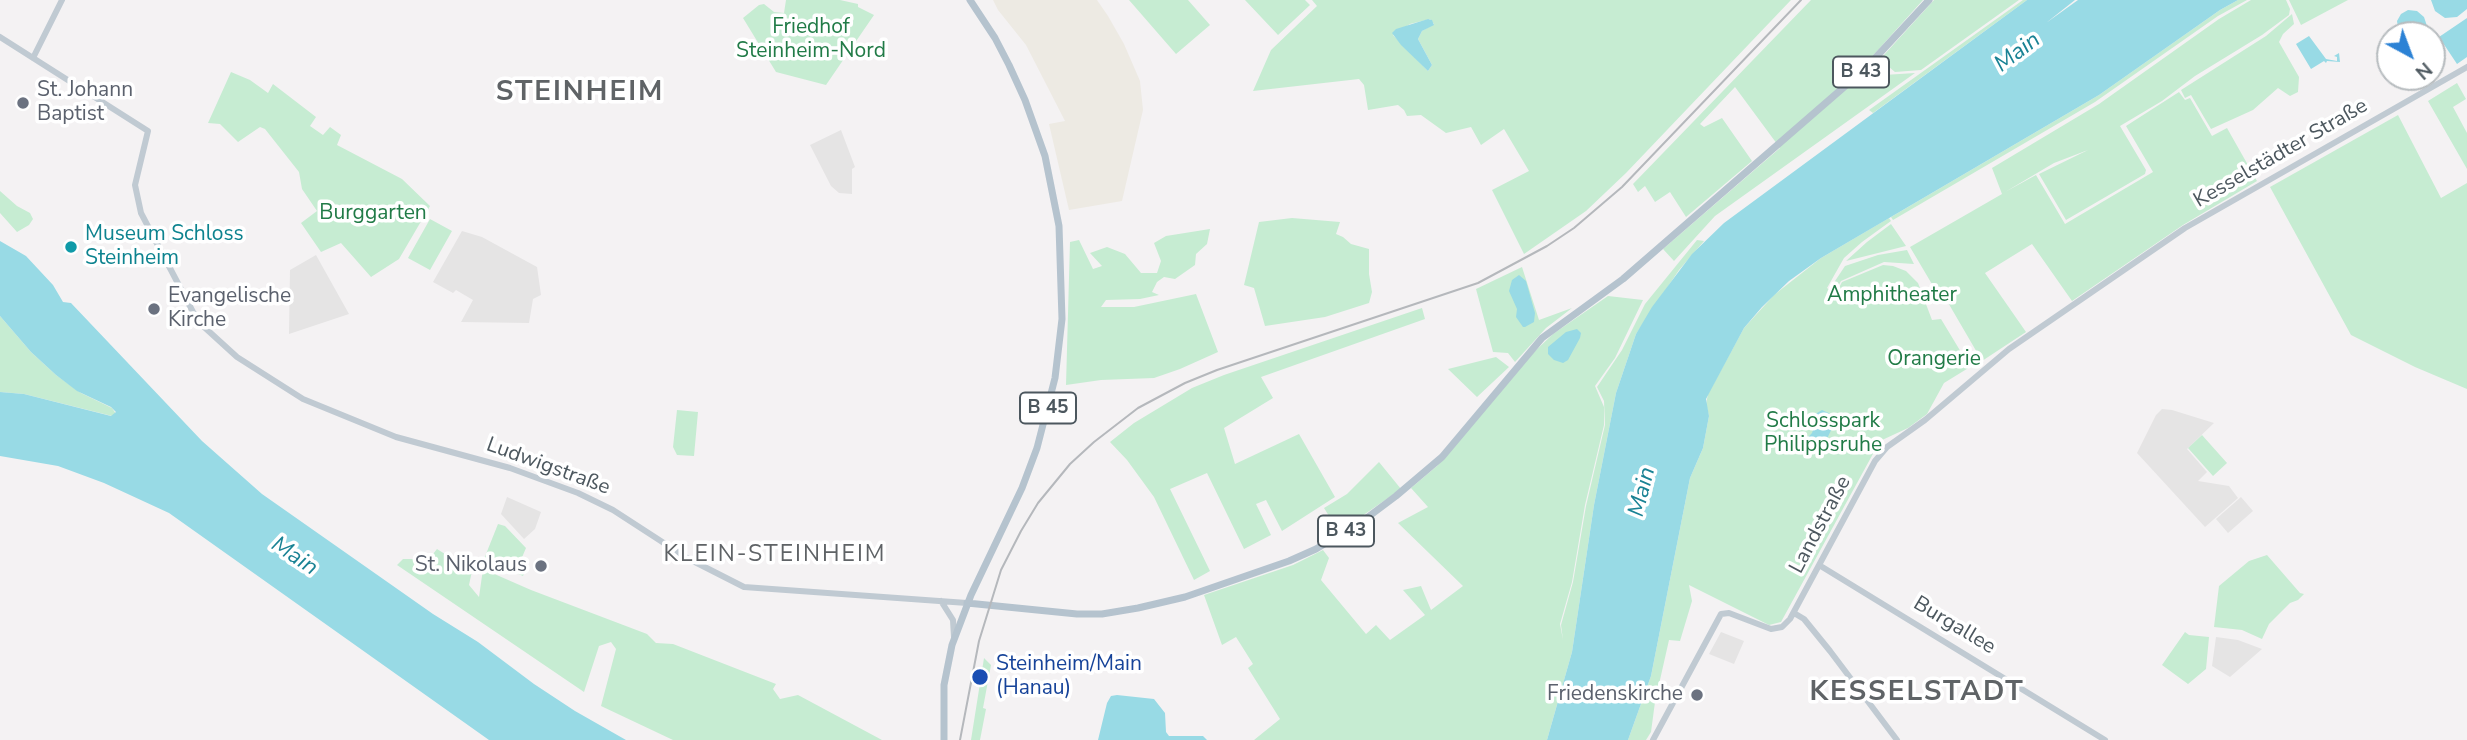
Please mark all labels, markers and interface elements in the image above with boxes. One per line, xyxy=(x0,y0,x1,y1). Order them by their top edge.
park label: Friedhof Steinheim-Nord xyxy=(736,15,886,65)
north arrow xyxy=(2376,21,2446,91)
water label: Main xyxy=(1990,27,2046,79)
text: N xyxy=(2410,56,2437,85)
road number: B 43 xyxy=(1833,57,1889,88)
district label: STEINHEIM xyxy=(497,76,663,110)
place label: St. Johann Baptist xyxy=(37,78,133,128)
street label: Kesselstädter Straße xyxy=(2190,94,2372,214)
marker: St. Johann Baptist xyxy=(15,95,31,111)
park label: Burggarten xyxy=(319,201,427,227)
place label: Museum Schloss Steinheim xyxy=(85,222,244,272)
marker: Museum Schloss Steinheim xyxy=(63,239,79,255)
park label: Amphitheater xyxy=(1827,283,1957,309)
place label: Evangelische Kirche xyxy=(168,284,291,334)
marker: Evangelische Kirche xyxy=(146,301,162,317)
park label: Orangerie xyxy=(1887,347,1981,373)
road number: B 45 xyxy=(1020,392,1076,424)
park label: Schlosspark Philippsruhe xyxy=(1764,409,1882,459)
street label: Ludwigstraße xyxy=(483,433,613,501)
water label: Main xyxy=(1624,464,1662,520)
street label: Landstraße xyxy=(1785,472,1857,578)
road number: B 43 xyxy=(1318,516,1374,546)
water label: Main xyxy=(265,532,323,582)
district label: KLEIN-STEINHEIM xyxy=(665,541,885,569)
place label: St. Nikolaus xyxy=(415,553,527,579)
marker: St. Nikolaus xyxy=(533,558,549,574)
street label: Burgallee xyxy=(1908,592,2000,660)
place label: Steinheim/Main (Hanau) xyxy=(996,652,1142,702)
marker: Steinheim/Main (Hanau) xyxy=(970,667,990,687)
district label: KESSELSTADT xyxy=(1811,676,2023,710)
place label: Friedenskirche xyxy=(1547,682,1683,708)
marker: Friedenskirche xyxy=(1689,687,1705,703)

